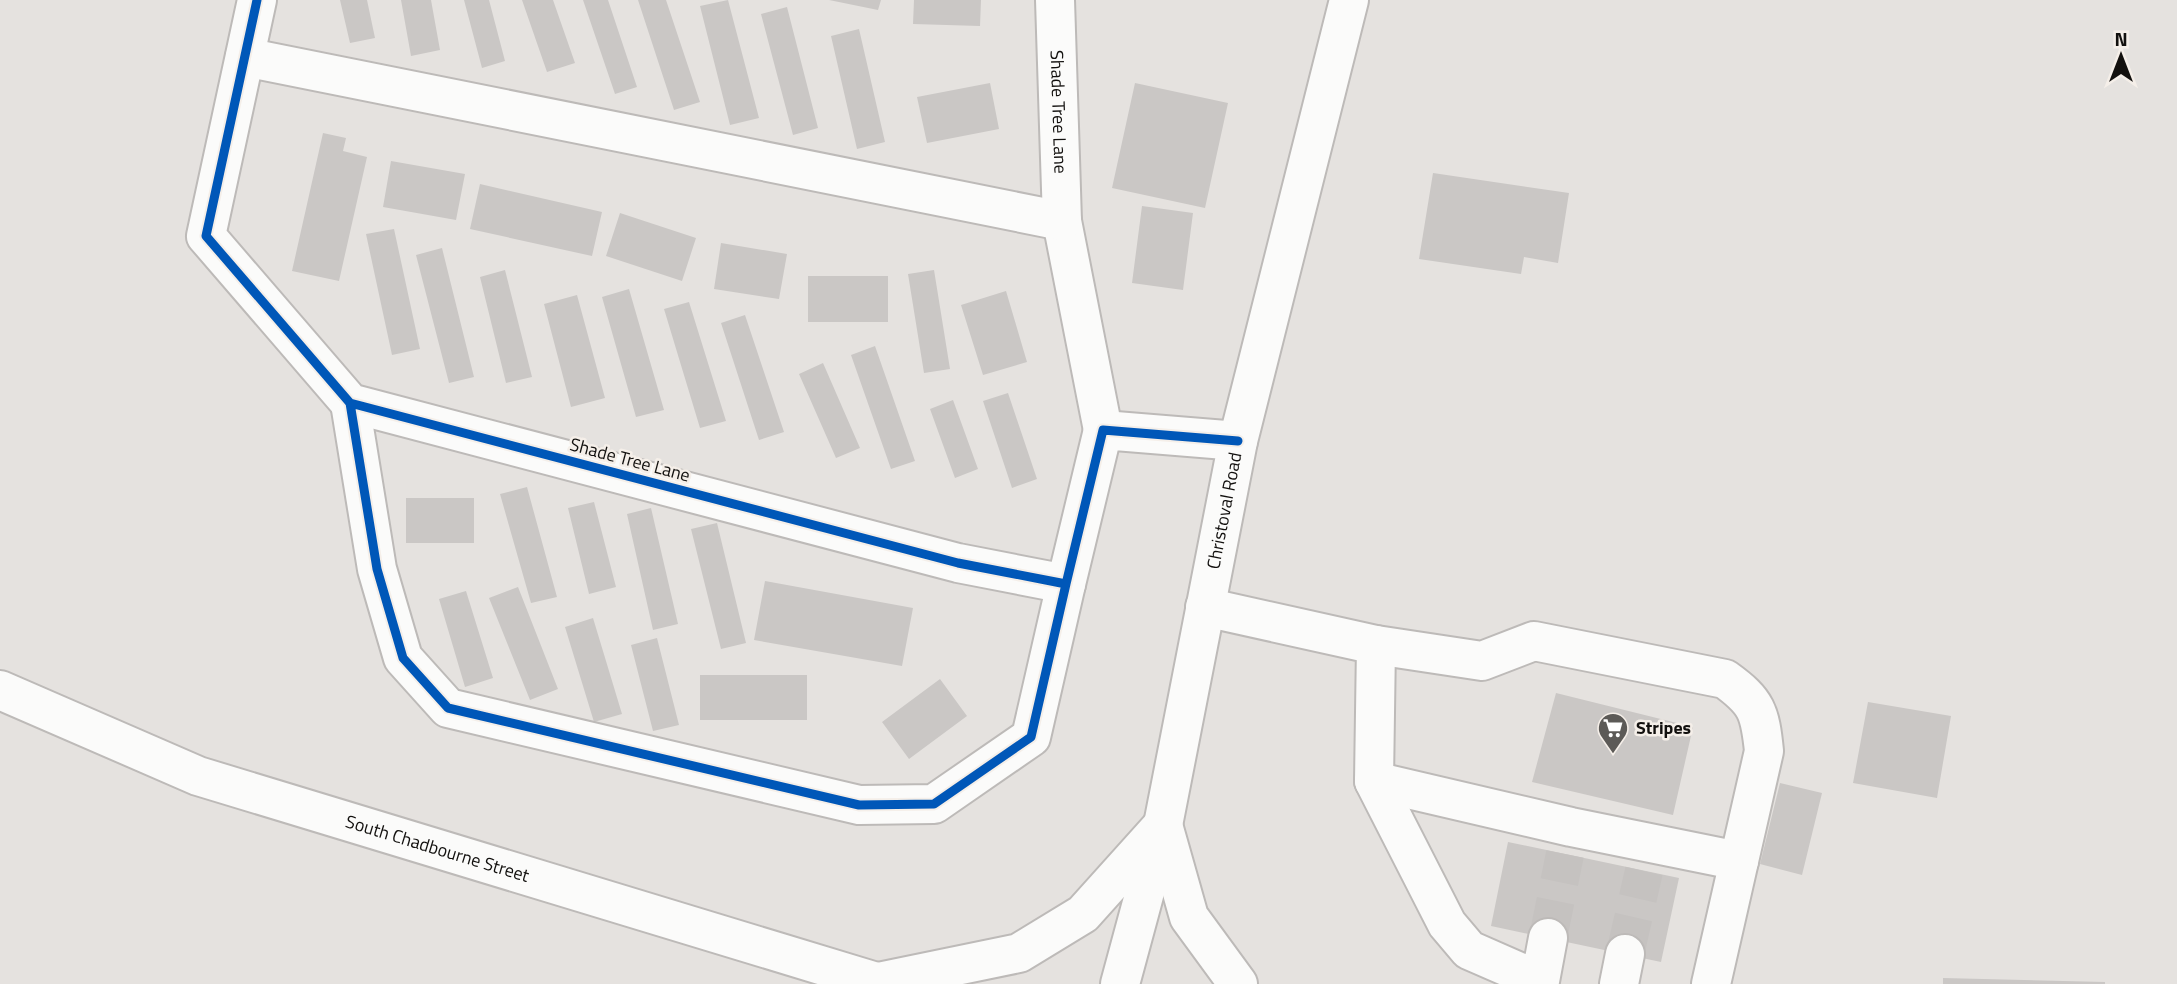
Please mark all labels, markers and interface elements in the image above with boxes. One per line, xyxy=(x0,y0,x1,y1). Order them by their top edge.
north arrow xyxy=(2086,21,2156,91)
text: N xyxy=(2114,24,2128,53)
street label: Shade Tree Lane xyxy=(1044,50,1074,174)
street label: Shade Tree Lane xyxy=(567,430,693,489)
street label: Christoval Road xyxy=(1199,450,1249,571)
supermarket icon: Stripes xyxy=(1596,711,1630,755)
place label: Stripes xyxy=(1636,714,1691,741)
street label: South Chadbourne Street xyxy=(342,808,533,889)

